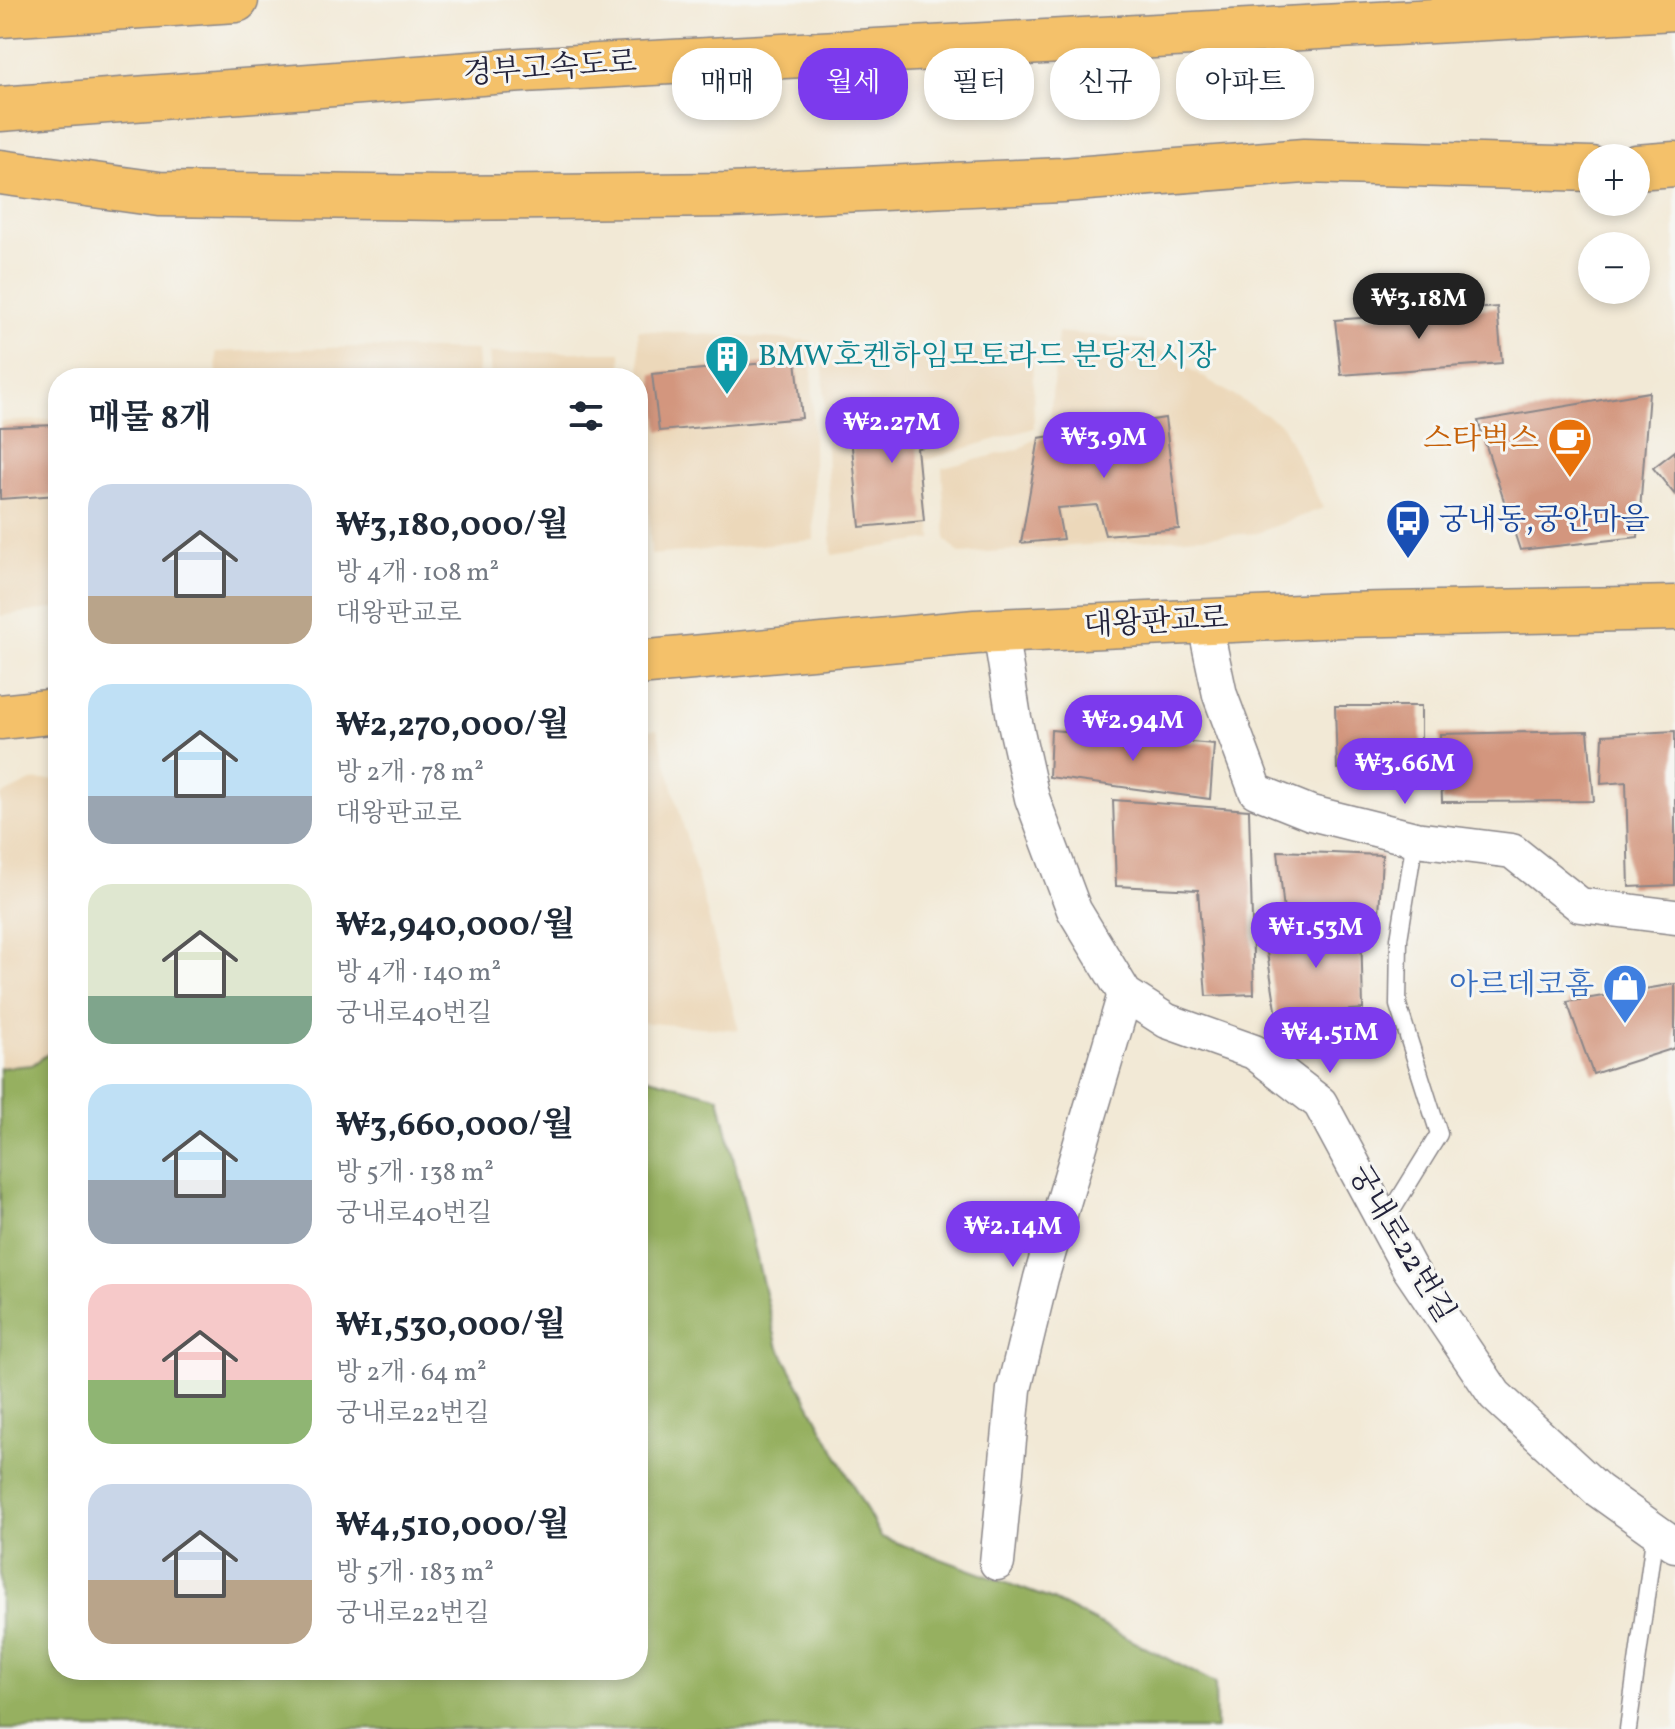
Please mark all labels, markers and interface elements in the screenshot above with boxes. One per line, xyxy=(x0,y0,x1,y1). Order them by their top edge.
street label: 경부고속도로 xyxy=(462,42,638,96)
chip: 매매 xyxy=(672,48,782,120)
chip: 월세 xyxy=(798,48,908,120)
chip: 필터 xyxy=(924,48,1034,120)
chip: 신규 xyxy=(1050,48,1160,120)
chip: 아파트 xyxy=(1176,48,1314,120)
map controls xyxy=(1578,144,1650,304)
button: + xyxy=(1578,144,1650,216)
button: − xyxy=(1578,232,1650,304)
pin: ₩3.18M xyxy=(1354,273,1484,341)
text: ₩3.18M xyxy=(1371,281,1467,317)
building icon: BMW호켄하임모토라드 분당전시장 xyxy=(703,333,751,396)
place label: BMW호켄하임모토라드 분당전시장 xyxy=(758,336,1216,378)
icon: filters xyxy=(564,394,608,438)
text: 매물 8개 xyxy=(88,396,212,443)
pin: ₩2.27M xyxy=(827,397,957,465)
text: ₩2.27M xyxy=(843,405,941,441)
pin: ₩3.9M xyxy=(1048,412,1160,480)
cafe icon: 스타벅스 xyxy=(1546,416,1594,479)
place label: 스타벅스 xyxy=(1423,419,1539,461)
text: ₩3.9M xyxy=(1061,420,1147,456)
bus stop icon: 궁내동,궁안마을 xyxy=(1384,497,1432,560)
place label: 궁내동,궁안마을 xyxy=(1439,500,1650,542)
text: ₩3,180,000/월 xyxy=(336,503,569,550)
icon: home xyxy=(152,516,248,612)
text: 방 4개 · 108 m² xyxy=(336,555,499,591)
text: 대왕판교로 xyxy=(336,596,462,632)
street label: 대왕판교로 xyxy=(1083,598,1229,648)
pin: ₩2.94M xyxy=(1068,695,1198,763)
text: ₩2,270,000/월 xyxy=(336,703,570,750)
text: ₩2.94M xyxy=(1082,703,1184,739)
icon: home xyxy=(152,716,248,812)
pin: ₩3.66M xyxy=(1340,738,1470,806)
text: ₩3.66M xyxy=(1355,746,1455,782)
text: 방 2개 · 78 m² xyxy=(336,755,484,791)
text: 대왕판교로 xyxy=(336,796,462,832)
pin: ₩1.53M xyxy=(1251,902,1381,970)
text: ₩2,940,000/월 xyxy=(336,903,576,950)
text: ₩1.53M xyxy=(1269,910,1363,946)
icon: home xyxy=(152,916,248,1012)
text: 방 4개 · 140 m² xyxy=(336,955,501,991)
shop icon: 아르데코홈 xyxy=(1601,962,1649,1025)
place label: 아르데코홈 xyxy=(1449,965,1594,1007)
text: 궁내로40번길 xyxy=(336,996,492,1032)
pin: ₩4.51M xyxy=(1265,1007,1395,1075)
text: ₩4.51M xyxy=(1282,1015,1378,1051)
text: ₩3,660,000/월 xyxy=(336,1103,574,1150)
icon: home xyxy=(152,1116,248,1212)
text: 방 5개 · 138 m² xyxy=(336,1155,494,1191)
street label: 궁내로22번길 xyxy=(1337,1157,1465,1331)
text: 궁내로40번길 xyxy=(336,1196,492,1232)
pin: ₩2.14M xyxy=(948,1201,1078,1269)
text: ₩2.14M xyxy=(964,1209,1062,1245)
text: ₩1,530,000/월 xyxy=(336,1303,566,1350)
icon: home xyxy=(152,1316,248,1412)
text: 방 2개 · 64 m² xyxy=(336,1355,487,1391)
text: 궁내로22번길 xyxy=(336,1396,490,1432)
text: ₩4,510,000/월 xyxy=(336,1503,570,1550)
icon: home xyxy=(152,1516,248,1612)
text: 방 5개 · 183 m² xyxy=(336,1555,494,1591)
text: 궁내로22번길 xyxy=(336,1596,490,1632)

